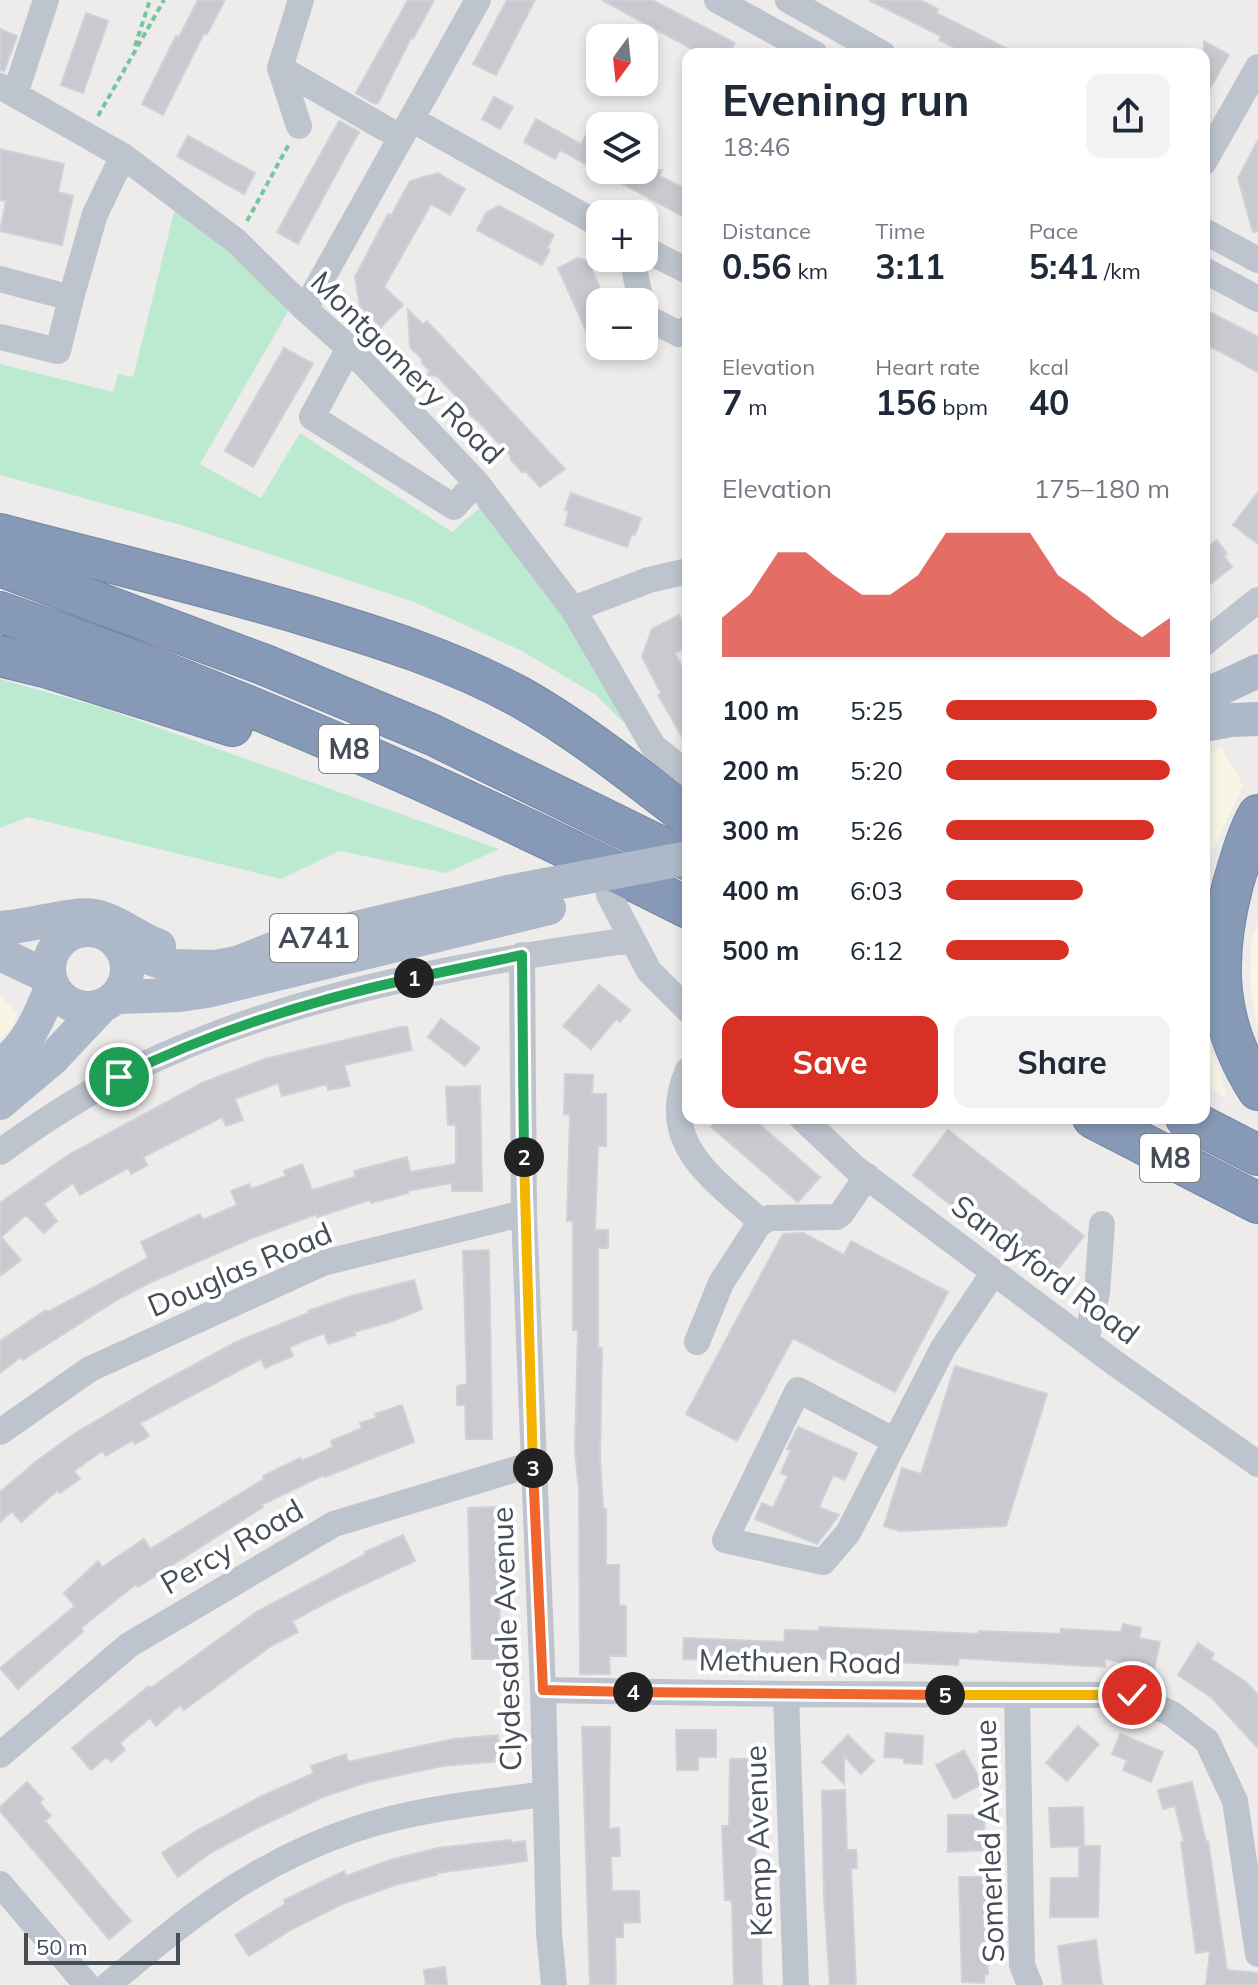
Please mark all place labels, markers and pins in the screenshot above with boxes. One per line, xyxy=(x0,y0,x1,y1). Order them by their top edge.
pin: 1 xyxy=(394,958,434,998)
pin xyxy=(85,1043,153,1111)
pin: 2 xyxy=(504,1137,544,1177)
pin: 3 xyxy=(513,1448,553,1488)
pin xyxy=(1098,1661,1166,1729)
pin: 4 xyxy=(613,1672,653,1712)
pin: 5 xyxy=(925,1675,965,1715)

